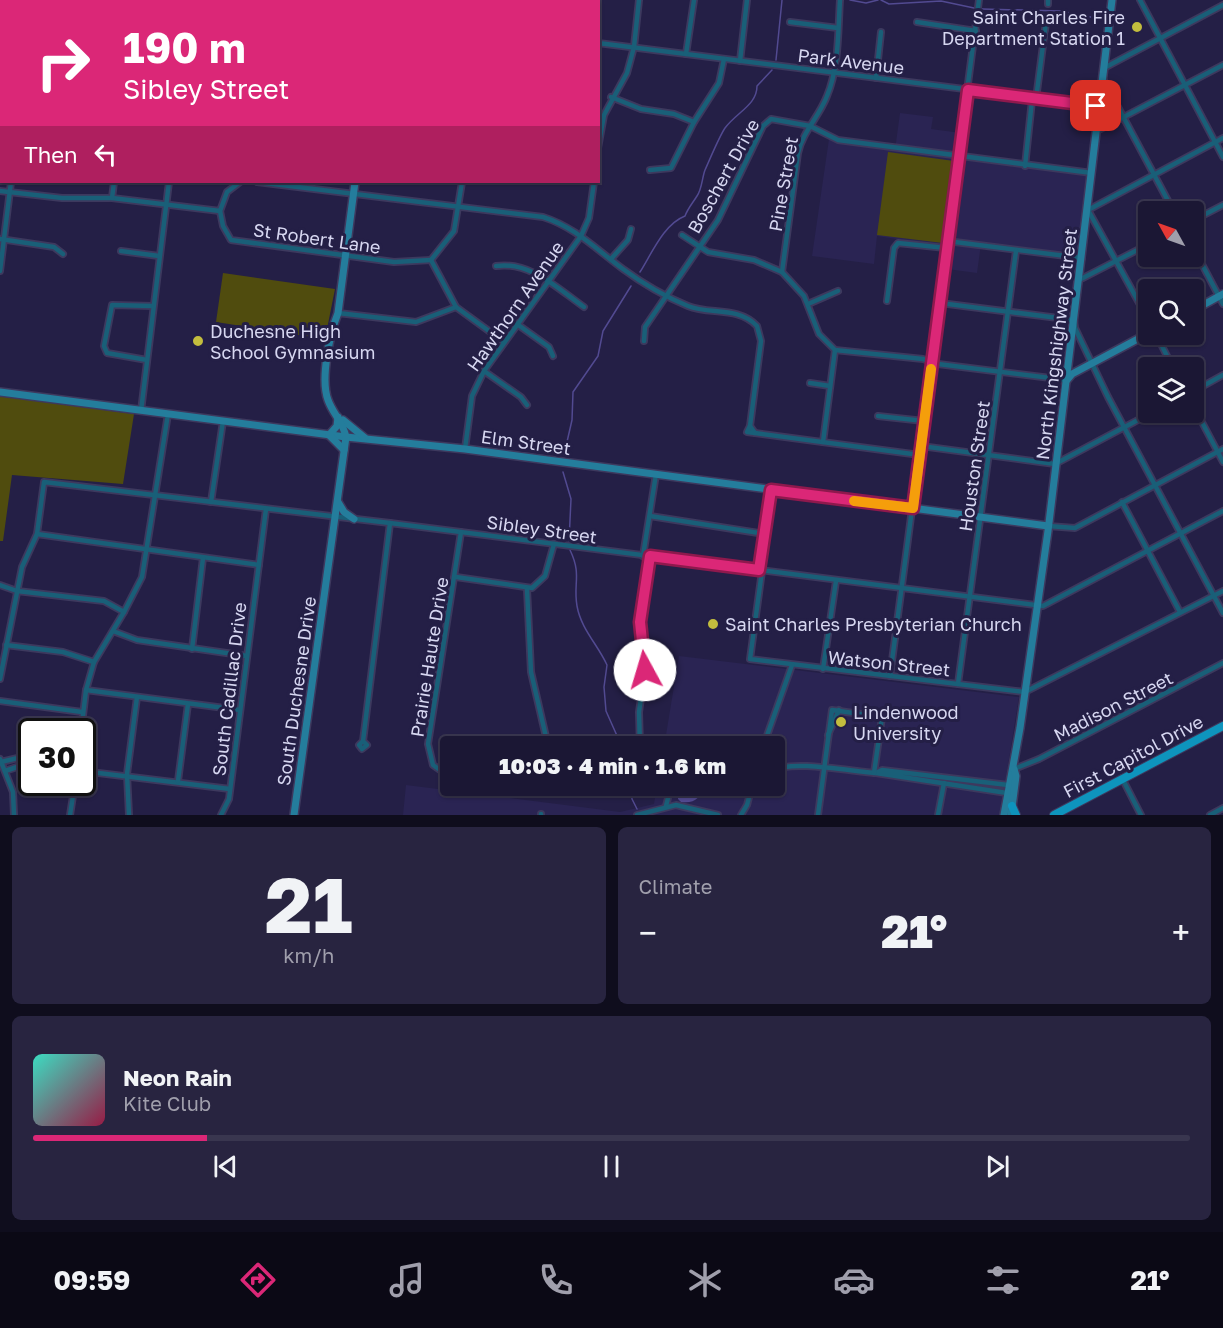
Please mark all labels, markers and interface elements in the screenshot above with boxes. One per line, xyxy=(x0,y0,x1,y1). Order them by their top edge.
place label: Saint Charles Fire Department Station 1 xyxy=(942,6,1125,49)
marker: Saint Charles Fire Department Station 1 xyxy=(1130,20,1144,34)
text: 190 m xyxy=(123,22,246,72)
icon: right xyxy=(24,24,102,102)
street label: Park Avenue xyxy=(797,44,905,78)
text: Sibley Street xyxy=(123,73,289,105)
pin xyxy=(1070,80,1121,131)
icon: arrive xyxy=(1079,89,1112,122)
street label: Boschert Drive xyxy=(682,115,764,237)
street label: Pine Street xyxy=(764,135,802,233)
icon: left xyxy=(89,138,122,171)
text: Then xyxy=(24,141,77,168)
north arrow xyxy=(1138,201,1204,267)
map controls xyxy=(1138,201,1204,423)
street label: St Robert Lane xyxy=(252,218,382,258)
street label: North Kingshighway Street xyxy=(1031,227,1081,461)
street label: Hawthorn Avenue xyxy=(462,237,568,375)
button: search xyxy=(1138,279,1204,345)
place label: Duchesne High School Gymnasium xyxy=(210,320,375,363)
marker: Duchesne High School Gymnasium xyxy=(191,334,205,348)
button: layers xyxy=(1138,357,1204,423)
street label: Houston Street xyxy=(954,399,994,533)
street label: Elm Street xyxy=(480,425,572,459)
street label: Sibley Street xyxy=(486,510,598,548)
street label: Prairie Haute Drive xyxy=(405,575,453,739)
street label: South Duchesne Drive xyxy=(272,595,320,787)
street label: South Cadillac Drive xyxy=(207,601,251,777)
place label: Saint Charles Presbyterian Church xyxy=(725,613,1022,635)
marker: Saint Charles Presbyterian Church xyxy=(706,617,720,631)
position arrow xyxy=(613,638,677,702)
street label: Watson Street xyxy=(827,646,951,680)
street label: Madison Street xyxy=(1050,667,1176,745)
place label: Lindenwood University xyxy=(853,701,959,744)
street label: First Capitol Drive xyxy=(1059,710,1207,802)
marker: Lindenwood University xyxy=(834,715,848,729)
speed limit sign: 30 xyxy=(18,718,96,796)
text: 10:03 · 4 min · 1.6 km xyxy=(499,752,726,779)
text: 21 xyxy=(265,857,353,950)
text: Climate xyxy=(639,874,712,898)
text: 21° xyxy=(881,904,947,958)
text: − xyxy=(639,913,657,952)
text: + xyxy=(1172,913,1190,952)
text: km/h xyxy=(283,943,334,967)
text: Neon Rain xyxy=(123,1064,232,1091)
text: Kite Club xyxy=(123,1091,211,1115)
icon: previous xyxy=(209,1150,242,1183)
icon: pause xyxy=(595,1150,628,1183)
icon: next xyxy=(981,1150,1014,1183)
icon: directions xyxy=(237,1259,279,1301)
icon: music xyxy=(386,1259,428,1301)
icon: phone xyxy=(535,1259,577,1301)
icon: climate xyxy=(684,1259,726,1301)
icon: car xyxy=(833,1259,875,1301)
icon: filters xyxy=(982,1259,1024,1301)
text: 09:59 xyxy=(53,1264,130,1296)
text: 21° xyxy=(1130,1264,1169,1296)

